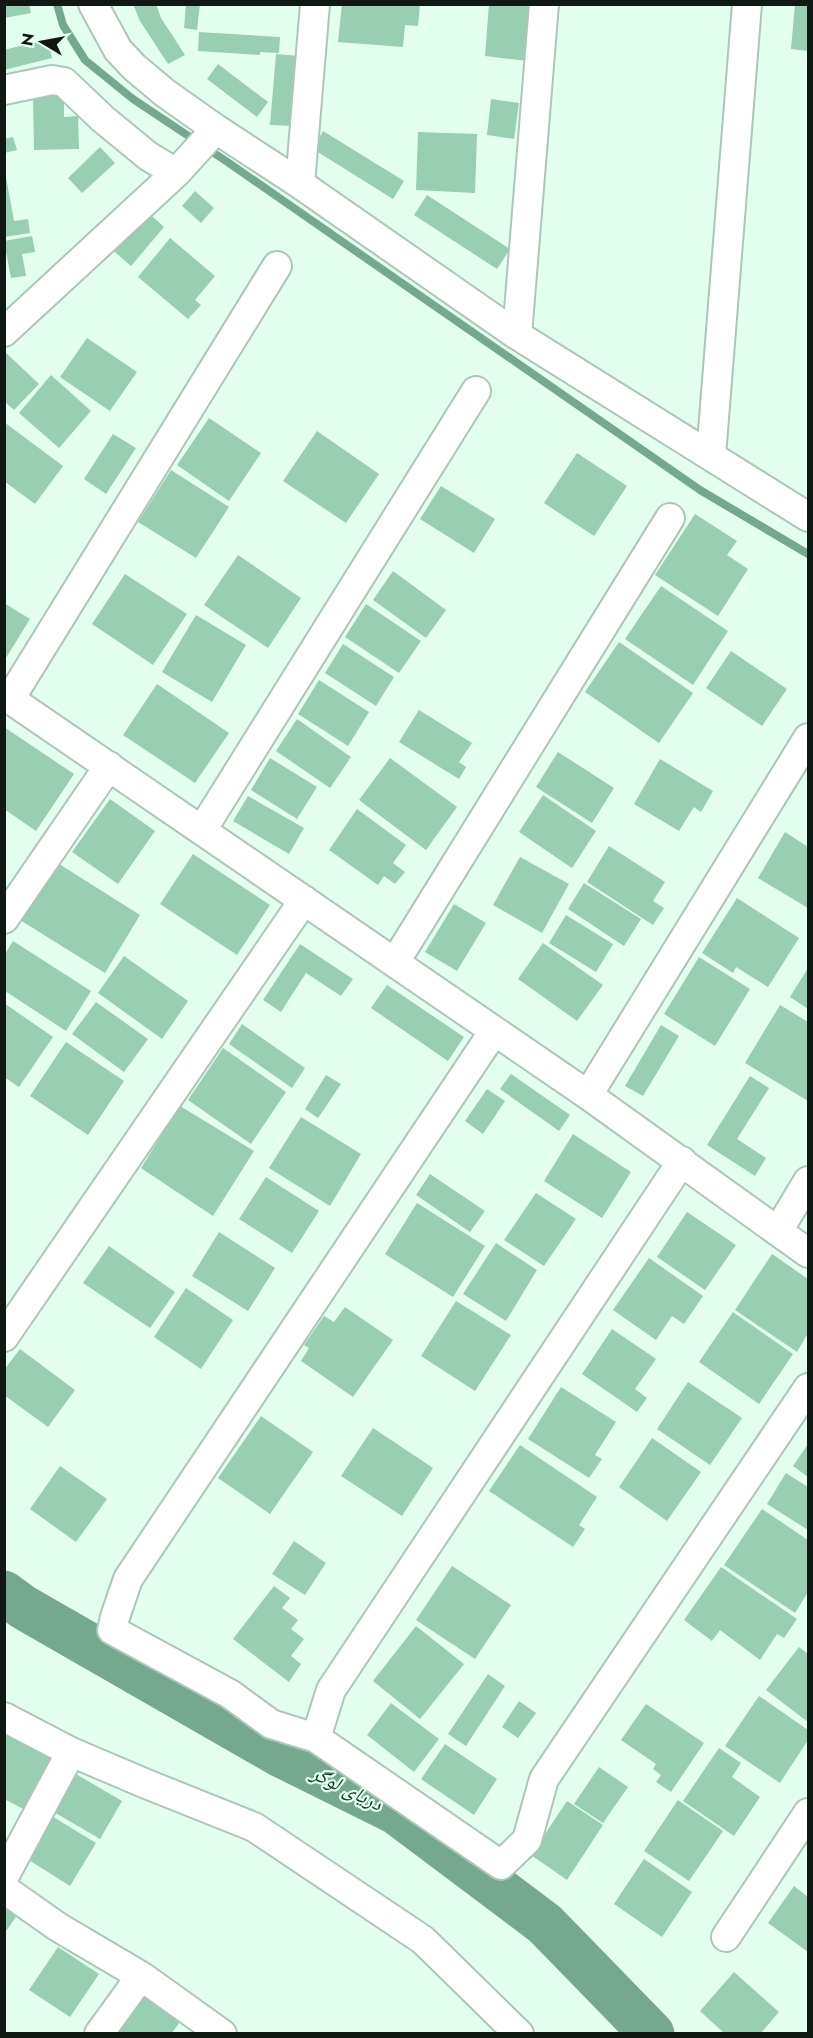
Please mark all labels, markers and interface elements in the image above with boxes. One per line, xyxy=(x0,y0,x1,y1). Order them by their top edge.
north arrow xyxy=(12,12,72,72)
text: N xyxy=(15,31,40,48)
water label: دریای لوگر xyxy=(304,1758,388,1819)

